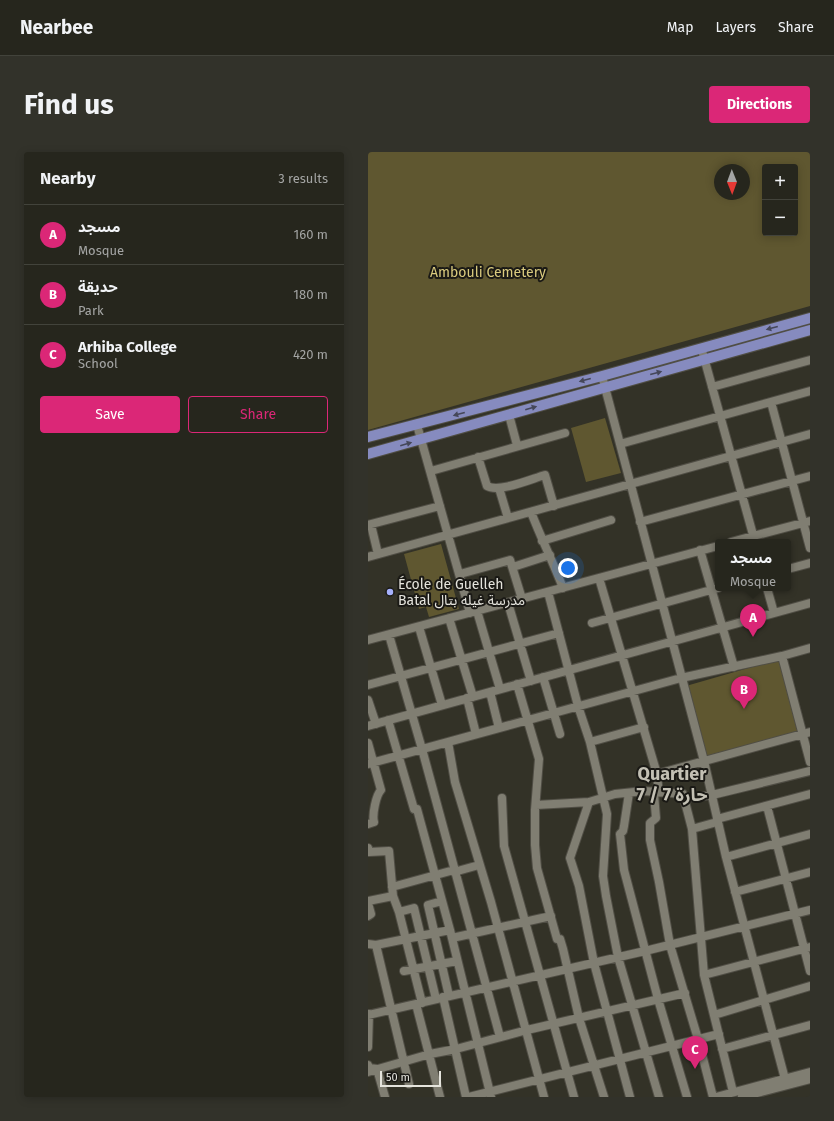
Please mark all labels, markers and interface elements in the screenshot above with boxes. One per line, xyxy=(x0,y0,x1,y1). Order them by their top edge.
text: Nearbee xyxy=(20,16,93,39)
text: Map xyxy=(667,19,693,36)
text: Layers xyxy=(715,19,756,36)
text: Share xyxy=(778,19,814,36)
button: Directions xyxy=(709,86,810,123)
text: Find us xyxy=(24,88,114,121)
north arrow xyxy=(714,164,750,200)
map controls xyxy=(762,164,798,236)
button: + xyxy=(762,164,798,200)
text: Nearby xyxy=(40,168,95,189)
text: 3 results xyxy=(278,171,328,186)
button: − xyxy=(762,200,798,236)
text: مسجد xyxy=(78,218,120,236)
text: A xyxy=(49,227,57,242)
text: 160 m xyxy=(294,227,328,242)
text: Mosque xyxy=(78,243,124,258)
park label: Ambouli Cemetery xyxy=(430,264,546,281)
text: حديقة xyxy=(78,278,118,296)
text: B xyxy=(49,287,57,302)
text: 180 m xyxy=(293,287,328,302)
text: Park xyxy=(78,303,104,318)
one-way arrow xyxy=(766,325,778,331)
text: Arhiba College xyxy=(78,338,177,356)
text: C xyxy=(49,347,57,362)
text: 420 m xyxy=(293,347,328,362)
text: School xyxy=(78,356,118,371)
one-way arrow xyxy=(650,370,662,376)
one-way arrow xyxy=(578,378,591,384)
button: Save xyxy=(40,396,180,433)
button: Share xyxy=(188,396,328,433)
one-way arrow xyxy=(525,405,537,411)
one-way arrow xyxy=(453,411,465,417)
one-way arrow xyxy=(399,440,412,446)
popup xyxy=(715,539,791,591)
text: مسجد xyxy=(730,549,772,567)
your location xyxy=(558,558,578,578)
text: Mosque xyxy=(730,574,776,589)
place label: École de Guelleh Batal مدرسة غيله بتال xyxy=(398,575,525,609)
marker: École de Guelleh Batal مدرسة غيله بتال xyxy=(385,587,395,597)
pin: A xyxy=(740,604,766,637)
pin: B xyxy=(731,676,757,709)
district label: Quartier 7 / حارة 7 xyxy=(636,763,708,806)
pin: C xyxy=(682,1036,708,1069)
scale bar xyxy=(380,1069,441,1088)
text: 50 m xyxy=(386,1071,410,1084)

